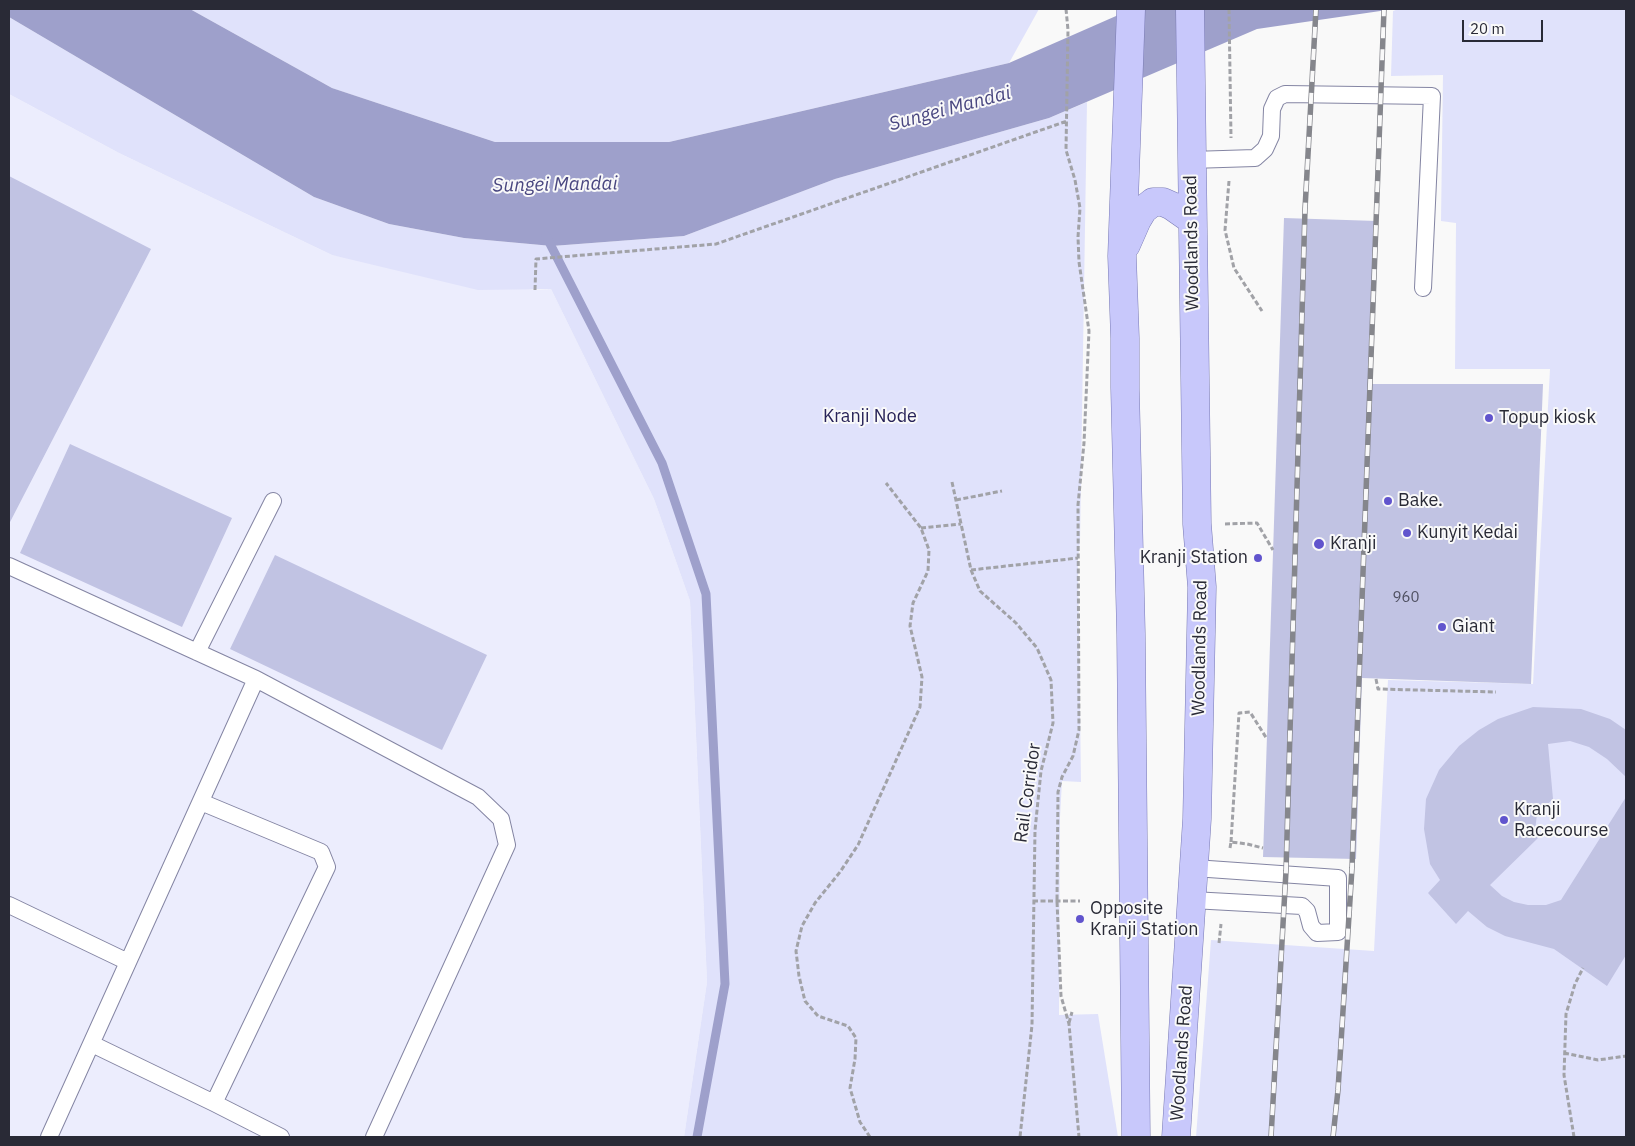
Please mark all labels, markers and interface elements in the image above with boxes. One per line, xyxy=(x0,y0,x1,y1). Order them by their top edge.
scale bar xyxy=(1465,10,1546,42)
text: 20 m xyxy=(1470,19,1505,38)
water label: Sungei Mandai xyxy=(887,82,1013,136)
water label: Sungei Mandai xyxy=(492,173,618,197)
street label: Woodlands Road xyxy=(1180,175,1204,311)
park label: Kranji Node xyxy=(823,406,917,428)
place label: Topup kiosk xyxy=(1499,407,1596,429)
marker: Topup kiosk xyxy=(1483,412,1495,424)
place label: Bake. xyxy=(1398,490,1443,512)
marker: Bake. xyxy=(1382,495,1394,507)
place label: Kunyit Kedai xyxy=(1417,522,1518,544)
marker: Kunyit Kedai xyxy=(1401,527,1413,539)
place label: Kranji xyxy=(1330,533,1377,555)
marker: Kranji xyxy=(1312,537,1326,551)
place label: Kranji Station xyxy=(1140,547,1248,569)
marker: Kranji Station xyxy=(1252,552,1264,564)
street label: Woodlands Road xyxy=(1188,580,1212,716)
house number: 960 xyxy=(1393,589,1419,607)
place label: Giant xyxy=(1452,616,1495,638)
marker: Giant xyxy=(1436,621,1448,633)
street label: Rail Corridor xyxy=(1010,742,1046,844)
place label: Kranji Racecourse xyxy=(1514,799,1608,842)
marker: Kranji Racecourse xyxy=(1498,814,1510,826)
place label: Opposite Kranji Station xyxy=(1090,898,1198,941)
marker: Opposite Kranji Station xyxy=(1074,913,1086,925)
street label: Woodlands Road xyxy=(1166,984,1198,1122)

